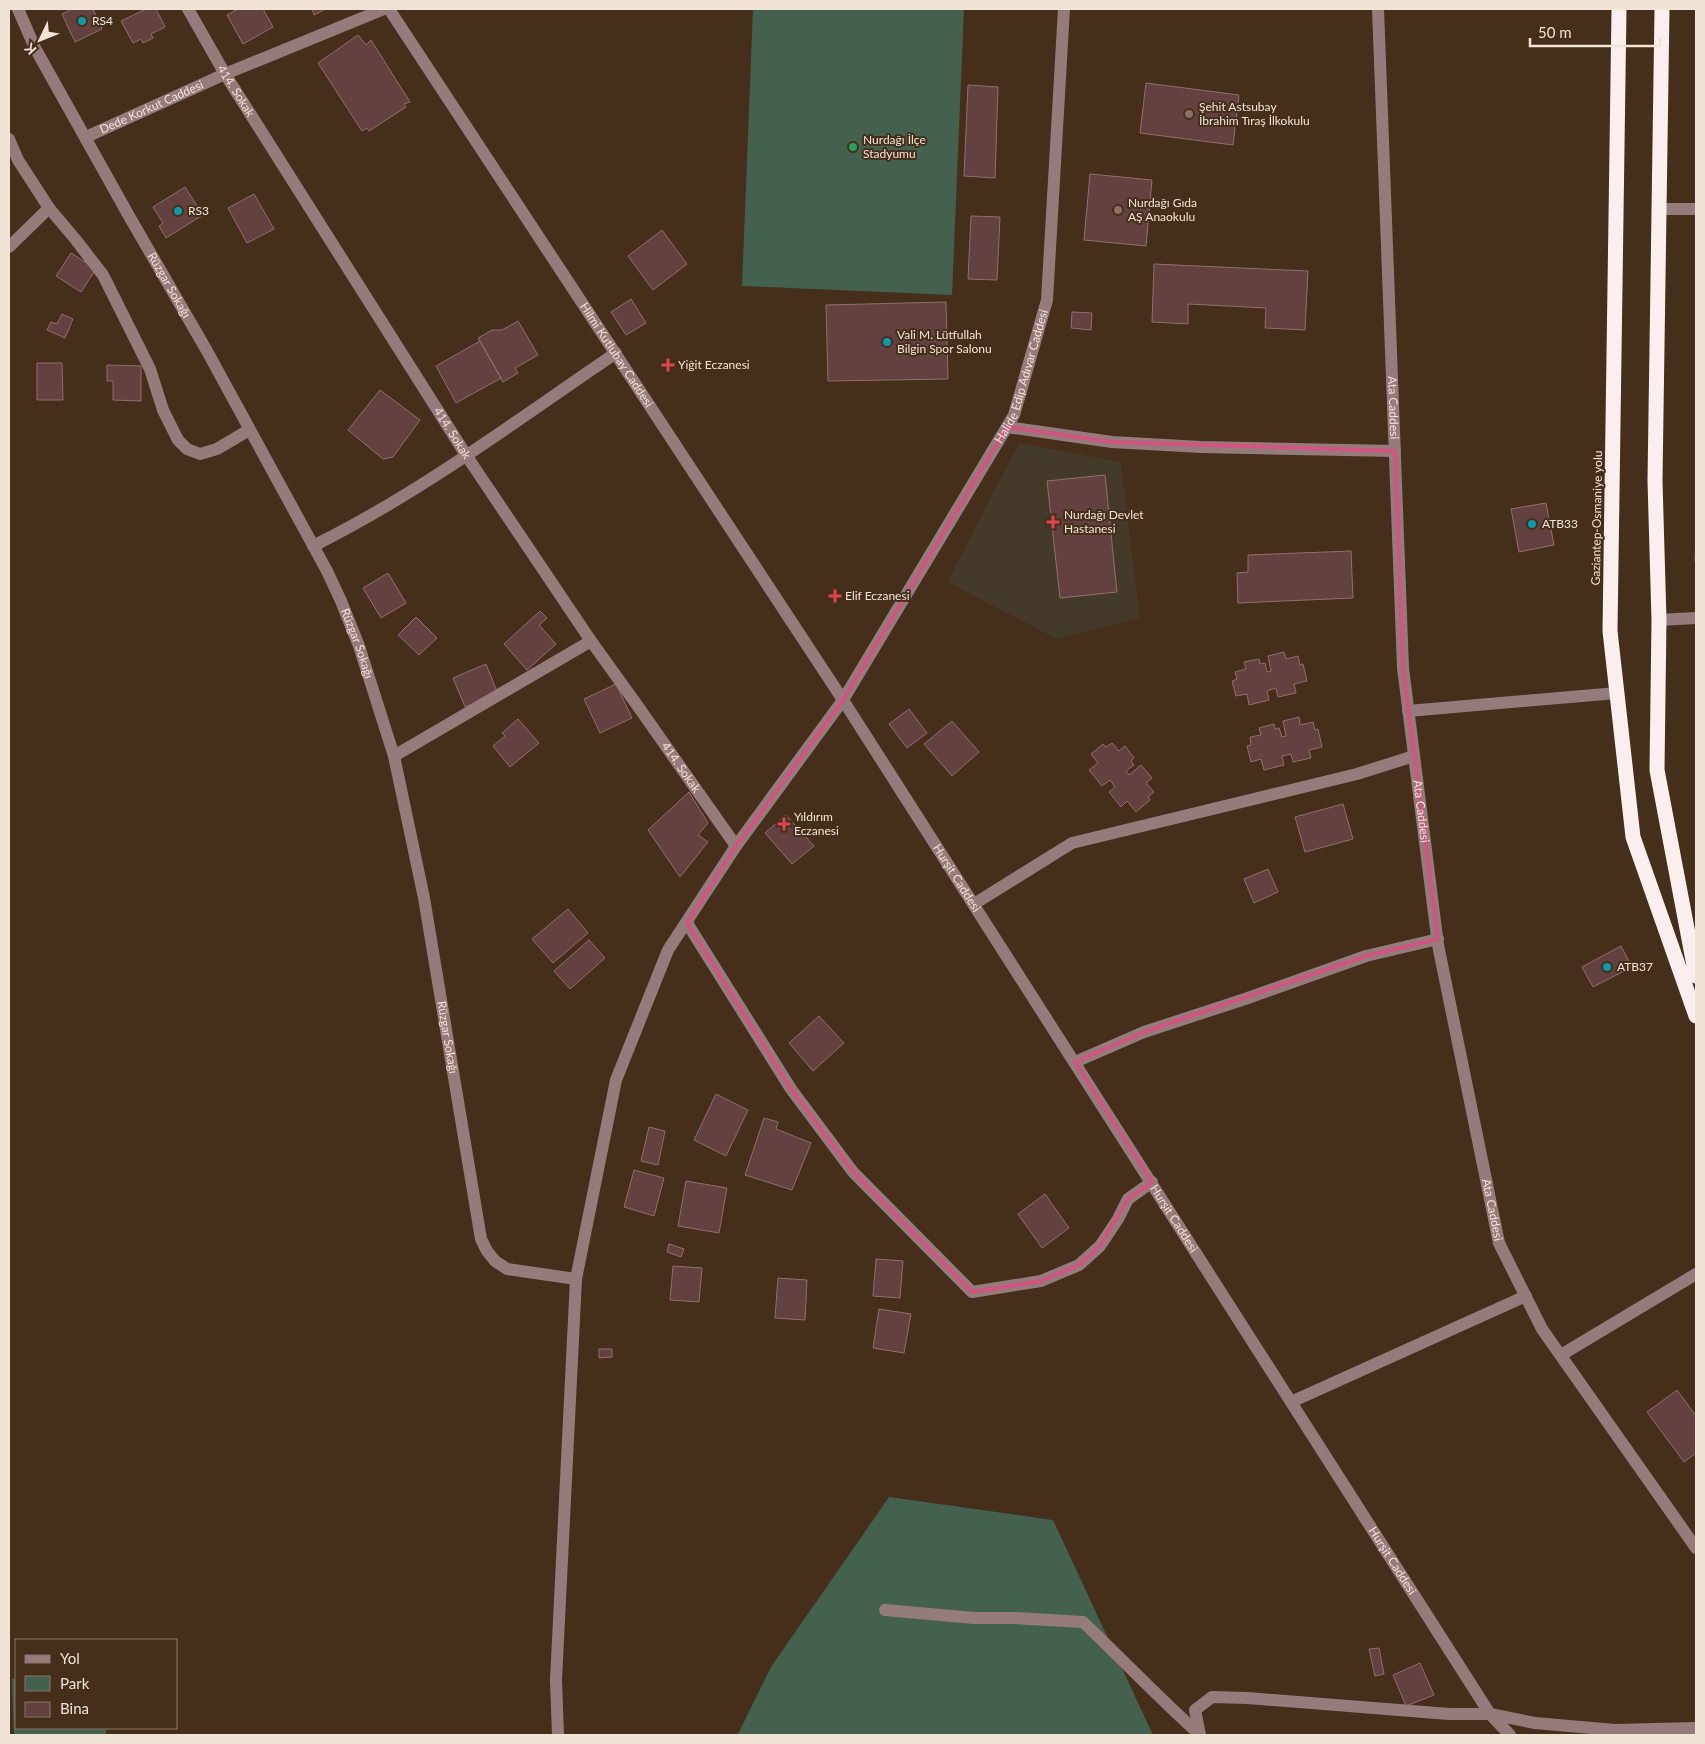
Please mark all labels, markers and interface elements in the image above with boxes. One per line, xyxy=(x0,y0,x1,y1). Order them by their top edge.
place label: RS4 xyxy=(92,13,113,28)
north arrow xyxy=(15,15,65,65)
marker: RS4 xyxy=(76,15,88,27)
scale bar xyxy=(1530,15,1660,47)
text: 50 m xyxy=(1538,23,1572,41)
text: K xyxy=(20,40,40,59)
street label: 414. Sokak xyxy=(214,62,259,120)
street label: Dede Korkut Caddesi xyxy=(97,77,206,137)
place label: Şehit Astsubay İbrahim Tıraş İlkokulu xyxy=(1199,99,1310,128)
marker: Şehit Astsubay İbrahim Tıraş İlkokulu xyxy=(1183,108,1195,120)
place label: Nurdağı İlçe Stadyumu xyxy=(863,132,926,161)
marker: Nurdağı İlçe Stadyumu xyxy=(847,141,859,153)
place label: Nurdağı Gıda AŞ Anaokulu xyxy=(1128,195,1197,224)
place label: RS3 xyxy=(188,203,209,218)
marker: Nurdağı Gıda AŞ Anaokulu xyxy=(1112,204,1124,216)
marker: RS3 xyxy=(172,205,184,217)
street label: Rüzgar Sokağı xyxy=(145,249,194,320)
street label: Hilmi Kutlubay Caddesi xyxy=(577,299,657,410)
street label: Halide Edip Adıvar Caddesi xyxy=(991,307,1051,446)
place label: Vali M. Lütfullah Bilgin Spor Salonu xyxy=(897,327,992,356)
marker: Vali M. Lütfullah Bilgin Spor Salonu xyxy=(881,336,893,348)
place label: Yiğit Eczanesi xyxy=(678,357,750,372)
marker: Yiğit Eczanesi xyxy=(662,359,674,371)
street label: Ata Caddesi xyxy=(1385,376,1402,440)
street label: 414. Sokak xyxy=(431,404,475,463)
street label: Gaziantep-Osmaniye yolu xyxy=(1588,450,1605,586)
place label: Nurdağı Devlet Hastanesi xyxy=(1064,507,1144,536)
marker: Nurdağı Devlet Hastanesi xyxy=(1046,515,1060,529)
place label: ATB33 xyxy=(1542,516,1578,531)
marker: ATB33 xyxy=(1526,518,1538,530)
place label: Elif Eczanesi xyxy=(845,588,910,603)
marker: Elif Eczanesi xyxy=(829,590,841,602)
street label: Rüzgar Sokağı xyxy=(338,606,377,680)
street label: 414. Sokak xyxy=(658,739,705,796)
street label: Ata Caddesi xyxy=(1410,779,1433,844)
place label: Yıldırım Eczanesi xyxy=(794,809,839,838)
marker: Yıldırım Eczanesi xyxy=(778,818,790,830)
street label: Hurşit Caddesi xyxy=(930,841,984,915)
place label: ATB37 xyxy=(1617,959,1653,974)
marker: ATB37 xyxy=(1601,961,1613,973)
street label: Rüzgar Sokağı xyxy=(434,1000,461,1075)
street label: Ata Caddesi xyxy=(1479,1177,1506,1242)
street label: Hurşit Caddesi xyxy=(1147,1182,1202,1255)
street label: Hurşit Caddesi xyxy=(1366,1524,1420,1597)
legend xyxy=(15,1639,178,1729)
text: Yol xyxy=(60,1649,80,1667)
text: Park xyxy=(60,1674,90,1692)
text: Bina xyxy=(60,1699,89,1717)

